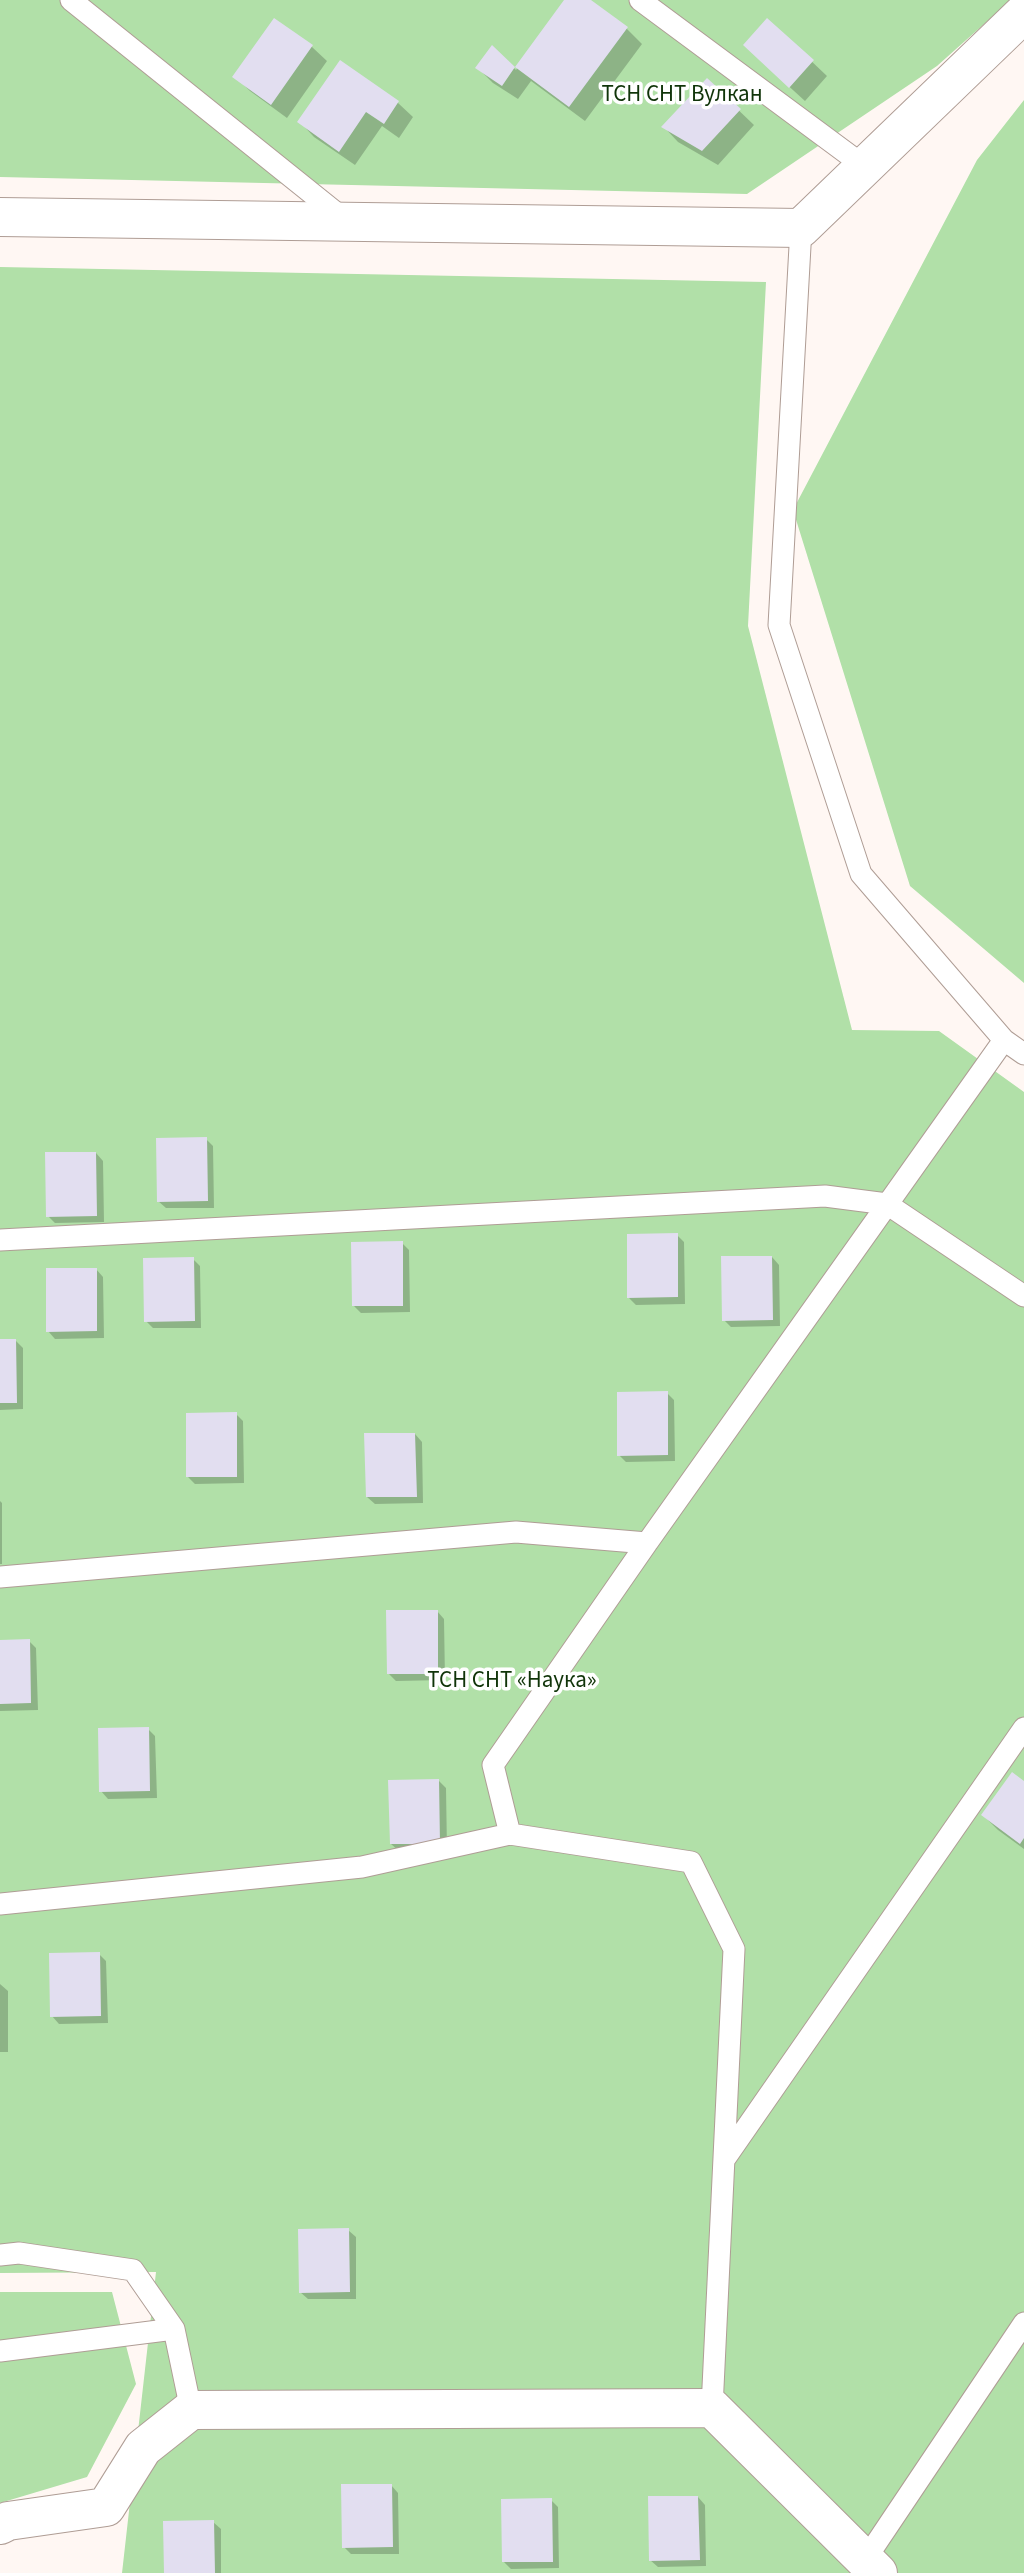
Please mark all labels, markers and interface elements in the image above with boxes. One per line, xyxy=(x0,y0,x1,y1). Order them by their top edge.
park label: ТСН СНТ Вулкан xyxy=(601,82,763,110)
park label: ТСН СНТ «Наука» xyxy=(427,1668,597,1696)

